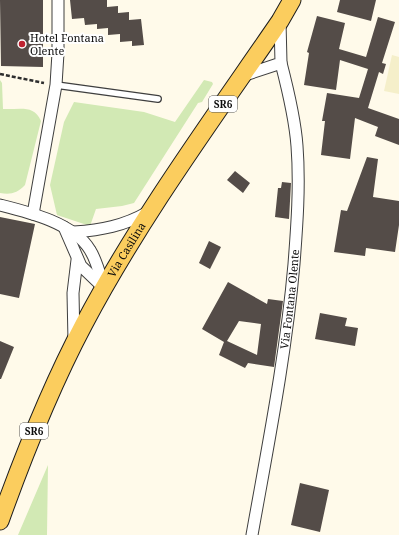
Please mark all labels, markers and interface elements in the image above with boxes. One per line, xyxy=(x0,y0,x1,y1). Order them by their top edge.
place label: Hotel Fontana Olente xyxy=(30,30,104,58)
marker: Hotel Fontana Olente xyxy=(17,39,27,49)
road number: SR6 xyxy=(209,96,237,112)
street label: Via Casilina xyxy=(104,219,149,280)
street label: Via Fontana Olente xyxy=(276,249,302,350)
road number: SR6 xyxy=(20,423,48,439)

